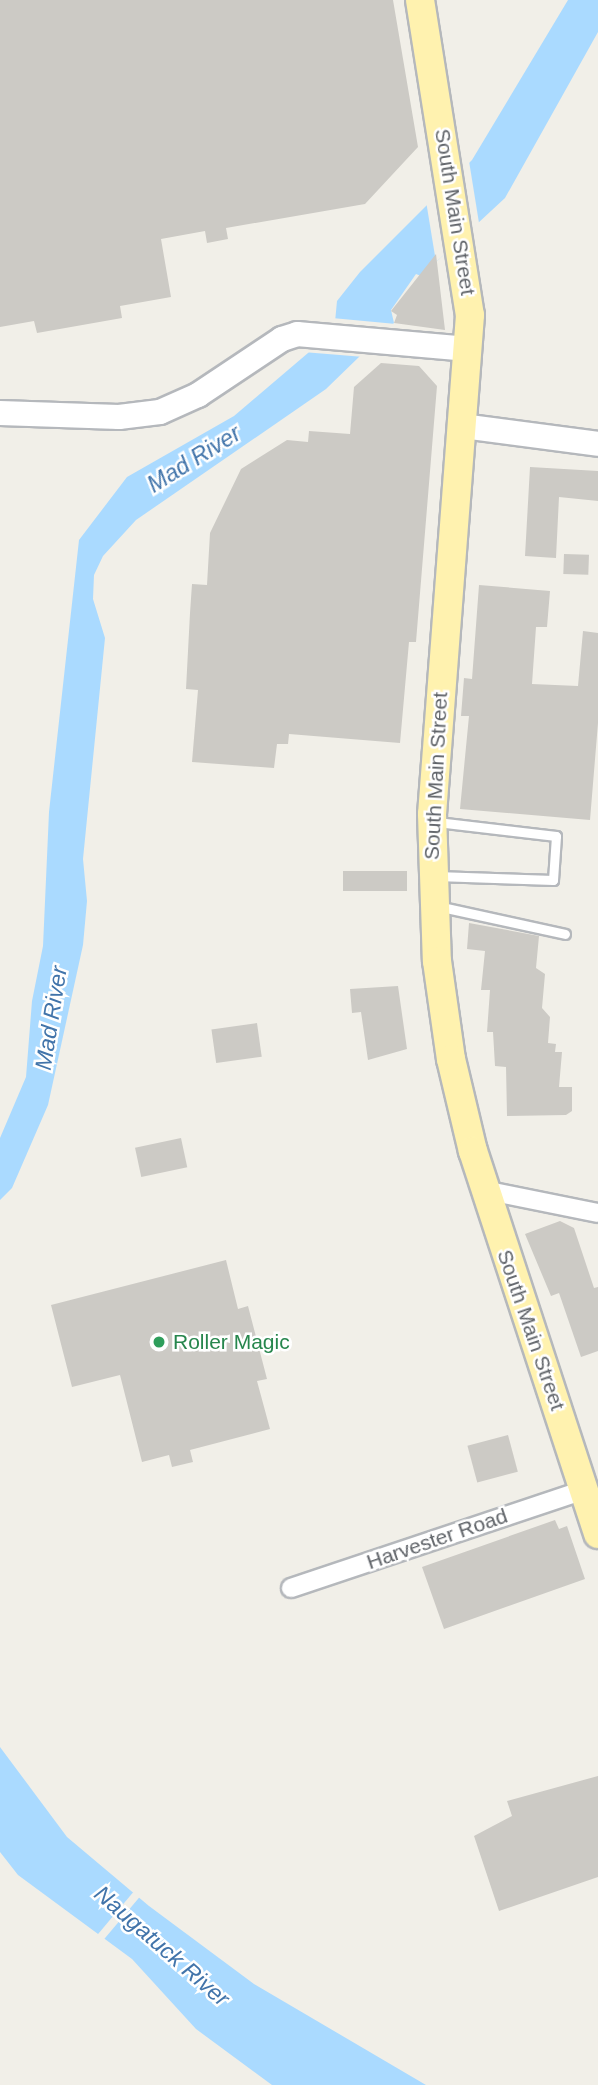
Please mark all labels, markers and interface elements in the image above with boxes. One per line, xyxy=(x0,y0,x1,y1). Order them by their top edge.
street label: South Main Street xyxy=(429,127,481,297)
water label: Mad River xyxy=(142,420,246,498)
street label: South Main Street xyxy=(419,691,453,861)
water label: Mad River xyxy=(29,964,73,1072)
street label: South Main Street xyxy=(492,1246,570,1414)
place label: Roller Magic xyxy=(173,1329,290,1355)
marker: Roller Magic xyxy=(151,1334,167,1350)
street label: Harvester Road xyxy=(363,1503,511,1575)
water label: Naugatuck River xyxy=(89,1880,235,2012)

